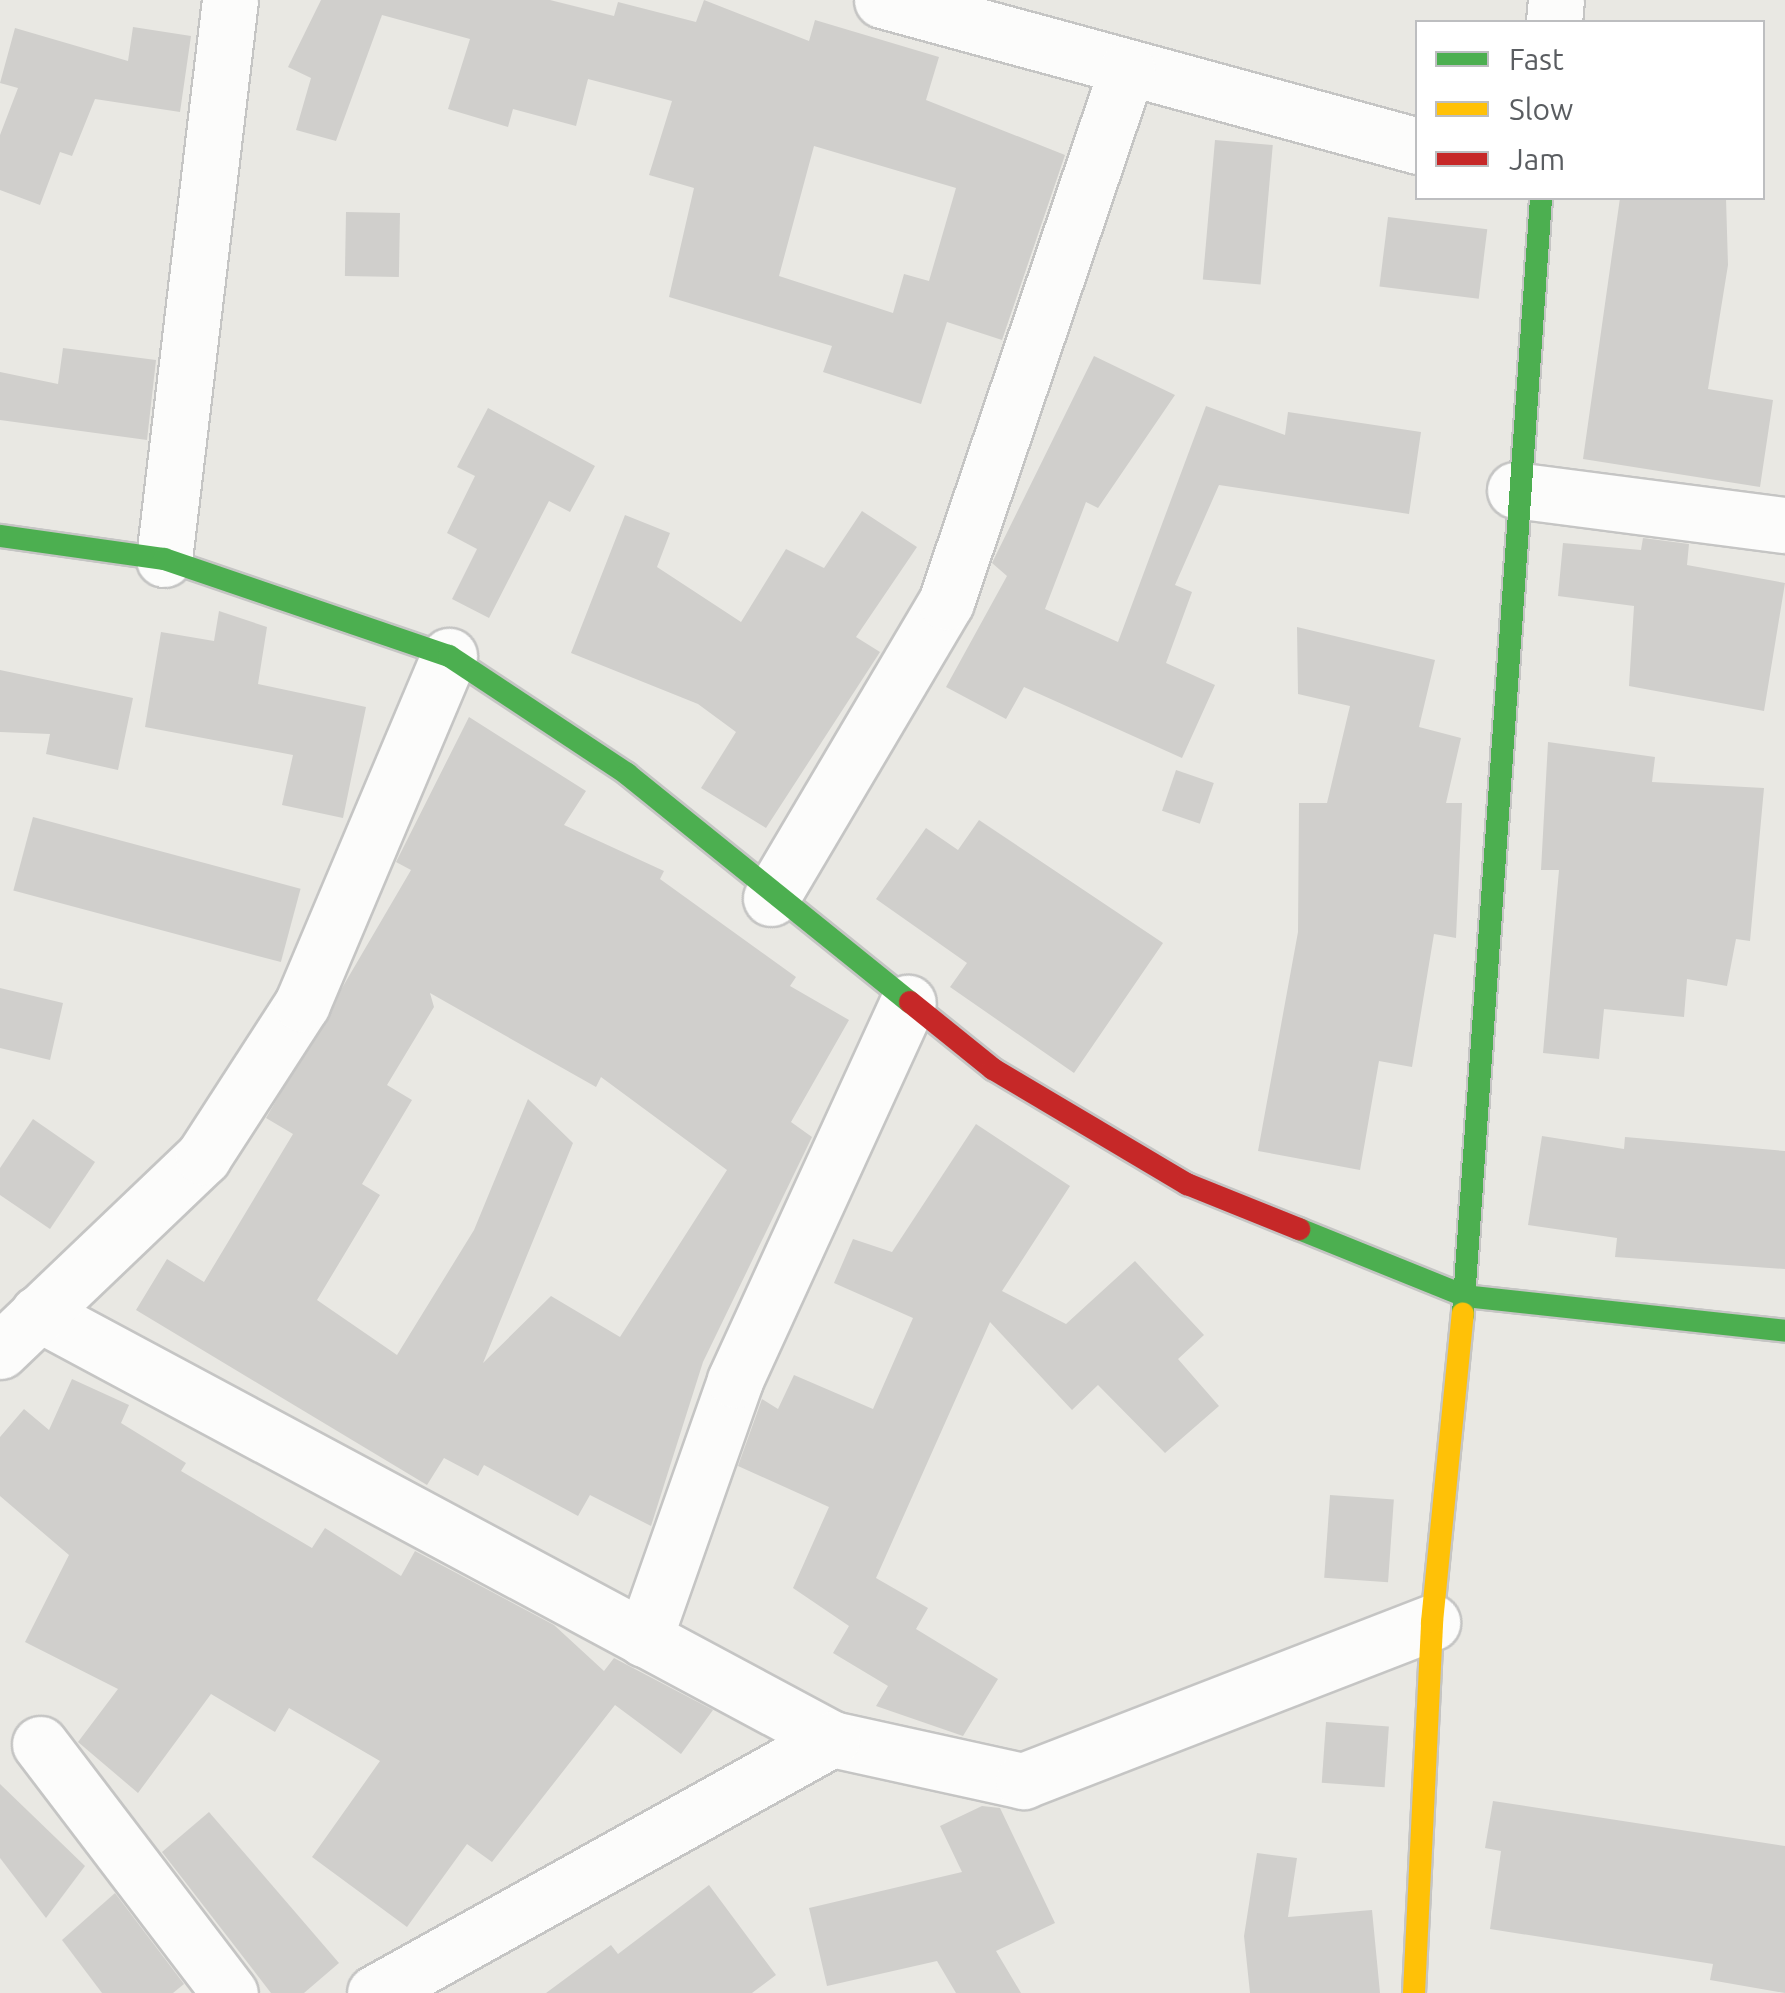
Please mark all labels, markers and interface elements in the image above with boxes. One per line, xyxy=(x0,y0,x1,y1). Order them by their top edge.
legend xyxy=(1415,20,1765,200)
text: Fast xyxy=(1509,42,1564,76)
text: Slow xyxy=(1509,92,1573,126)
text: Jam xyxy=(1509,142,1565,176)

